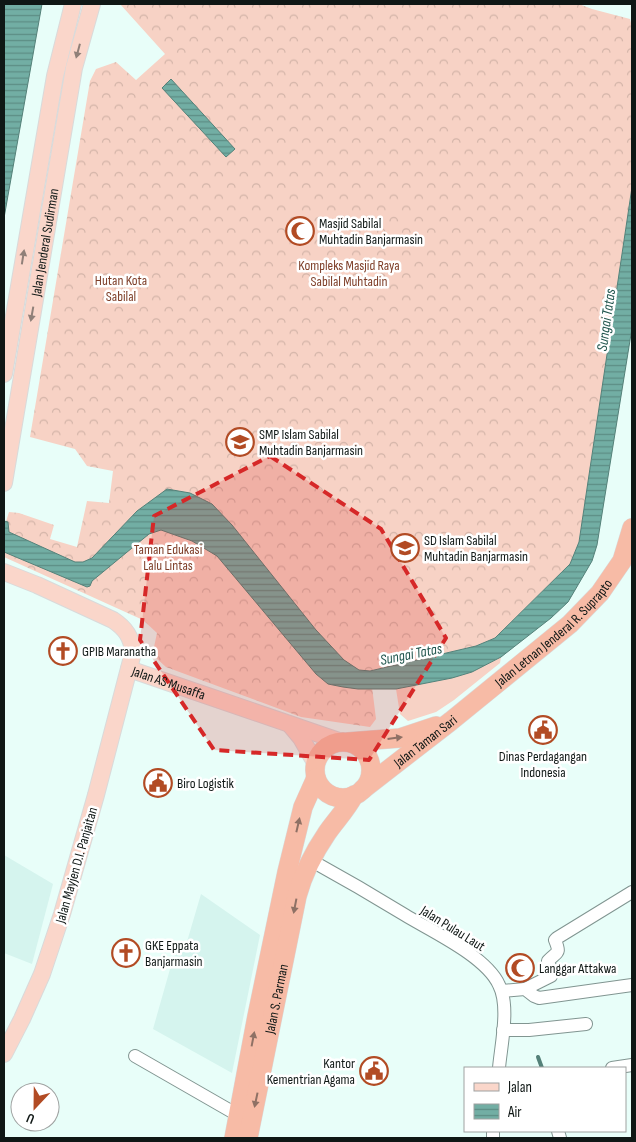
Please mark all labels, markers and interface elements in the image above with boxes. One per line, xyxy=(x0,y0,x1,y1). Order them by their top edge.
one-way arrow xyxy=(74,43,82,58)
street label: Jalan Jenderal Sudirman xyxy=(27,187,63,299)
place label: Masjid Sabilal Muhtadin Banjarmasin xyxy=(319,215,423,248)
mosque icon: Masjid Sabilal Muhtadin Banjarmasin xyxy=(285,216,315,246)
one-way arrow xyxy=(19,248,27,264)
park label: Kompleks Masjid Raya Sabilal Muhtadin xyxy=(298,257,400,290)
park label: Hutan Kota Sabilal xyxy=(95,272,147,305)
water label: Sungai Tatas xyxy=(593,287,620,352)
one-way arrow xyxy=(28,306,36,322)
place label: SMP Islam Sabilal Muhtadin Banjarmasin xyxy=(259,426,363,459)
school or university icon: SMP Islam Sabilal Muhtadin Banjarmasin xyxy=(225,427,255,457)
place label: SD Islam Sabilal Muhtadin Banjarmasin xyxy=(424,532,528,565)
school or university icon: SD Islam Sabilal Muhtadin Banjarmasin xyxy=(390,533,420,563)
park label: Taman Edukasi Lalu Lintas xyxy=(134,541,202,574)
street label: Jalan Letnan Jenderal R. Suprapto xyxy=(491,576,616,691)
church icon: GPIB Maranatha xyxy=(48,636,78,666)
water label: Sungai Tatas xyxy=(378,639,444,670)
place label: GPIB Maranatha xyxy=(82,643,156,660)
street label: Jalan AS Musaffa xyxy=(129,662,208,704)
street label: Jalan Taman Sari xyxy=(390,712,461,772)
public building icon: Dinas Perdagangan Indonesia xyxy=(528,715,558,745)
one-way arrow xyxy=(388,734,404,742)
place label: Dinas Perdagangan Indonesia xyxy=(499,748,587,781)
public building icon: Biro Logistik xyxy=(143,768,173,798)
place label: Biro Logistik xyxy=(177,775,235,792)
street label: Jalan Mayjen D.I. Panjaitan xyxy=(52,805,101,926)
one-way arrow xyxy=(294,817,302,832)
one-way arrow xyxy=(291,898,299,914)
street label: Jalan Pulau Laut xyxy=(416,901,488,955)
place label: GKE Eppata Banjarmasin xyxy=(145,937,203,970)
church icon: GKE Eppata Banjarmasin xyxy=(111,938,141,968)
mosque icon: Langgar Attakwa xyxy=(505,953,535,983)
place label: Langgar Attakwa xyxy=(539,960,617,977)
street label: Jalan S. Parman xyxy=(261,962,292,1036)
one-way arrow xyxy=(249,1030,257,1046)
place label: Kantor Kementrian Agama xyxy=(267,1055,355,1088)
public building icon: Kantor Kementrian Agama xyxy=(359,1056,389,1086)
legend xyxy=(464,1067,626,1132)
text: Jalan xyxy=(507,1078,532,1097)
north arrow xyxy=(10,1082,60,1132)
one-way arrow xyxy=(252,1092,260,1107)
text: Air xyxy=(507,1103,522,1122)
text: U xyxy=(24,1109,37,1128)

